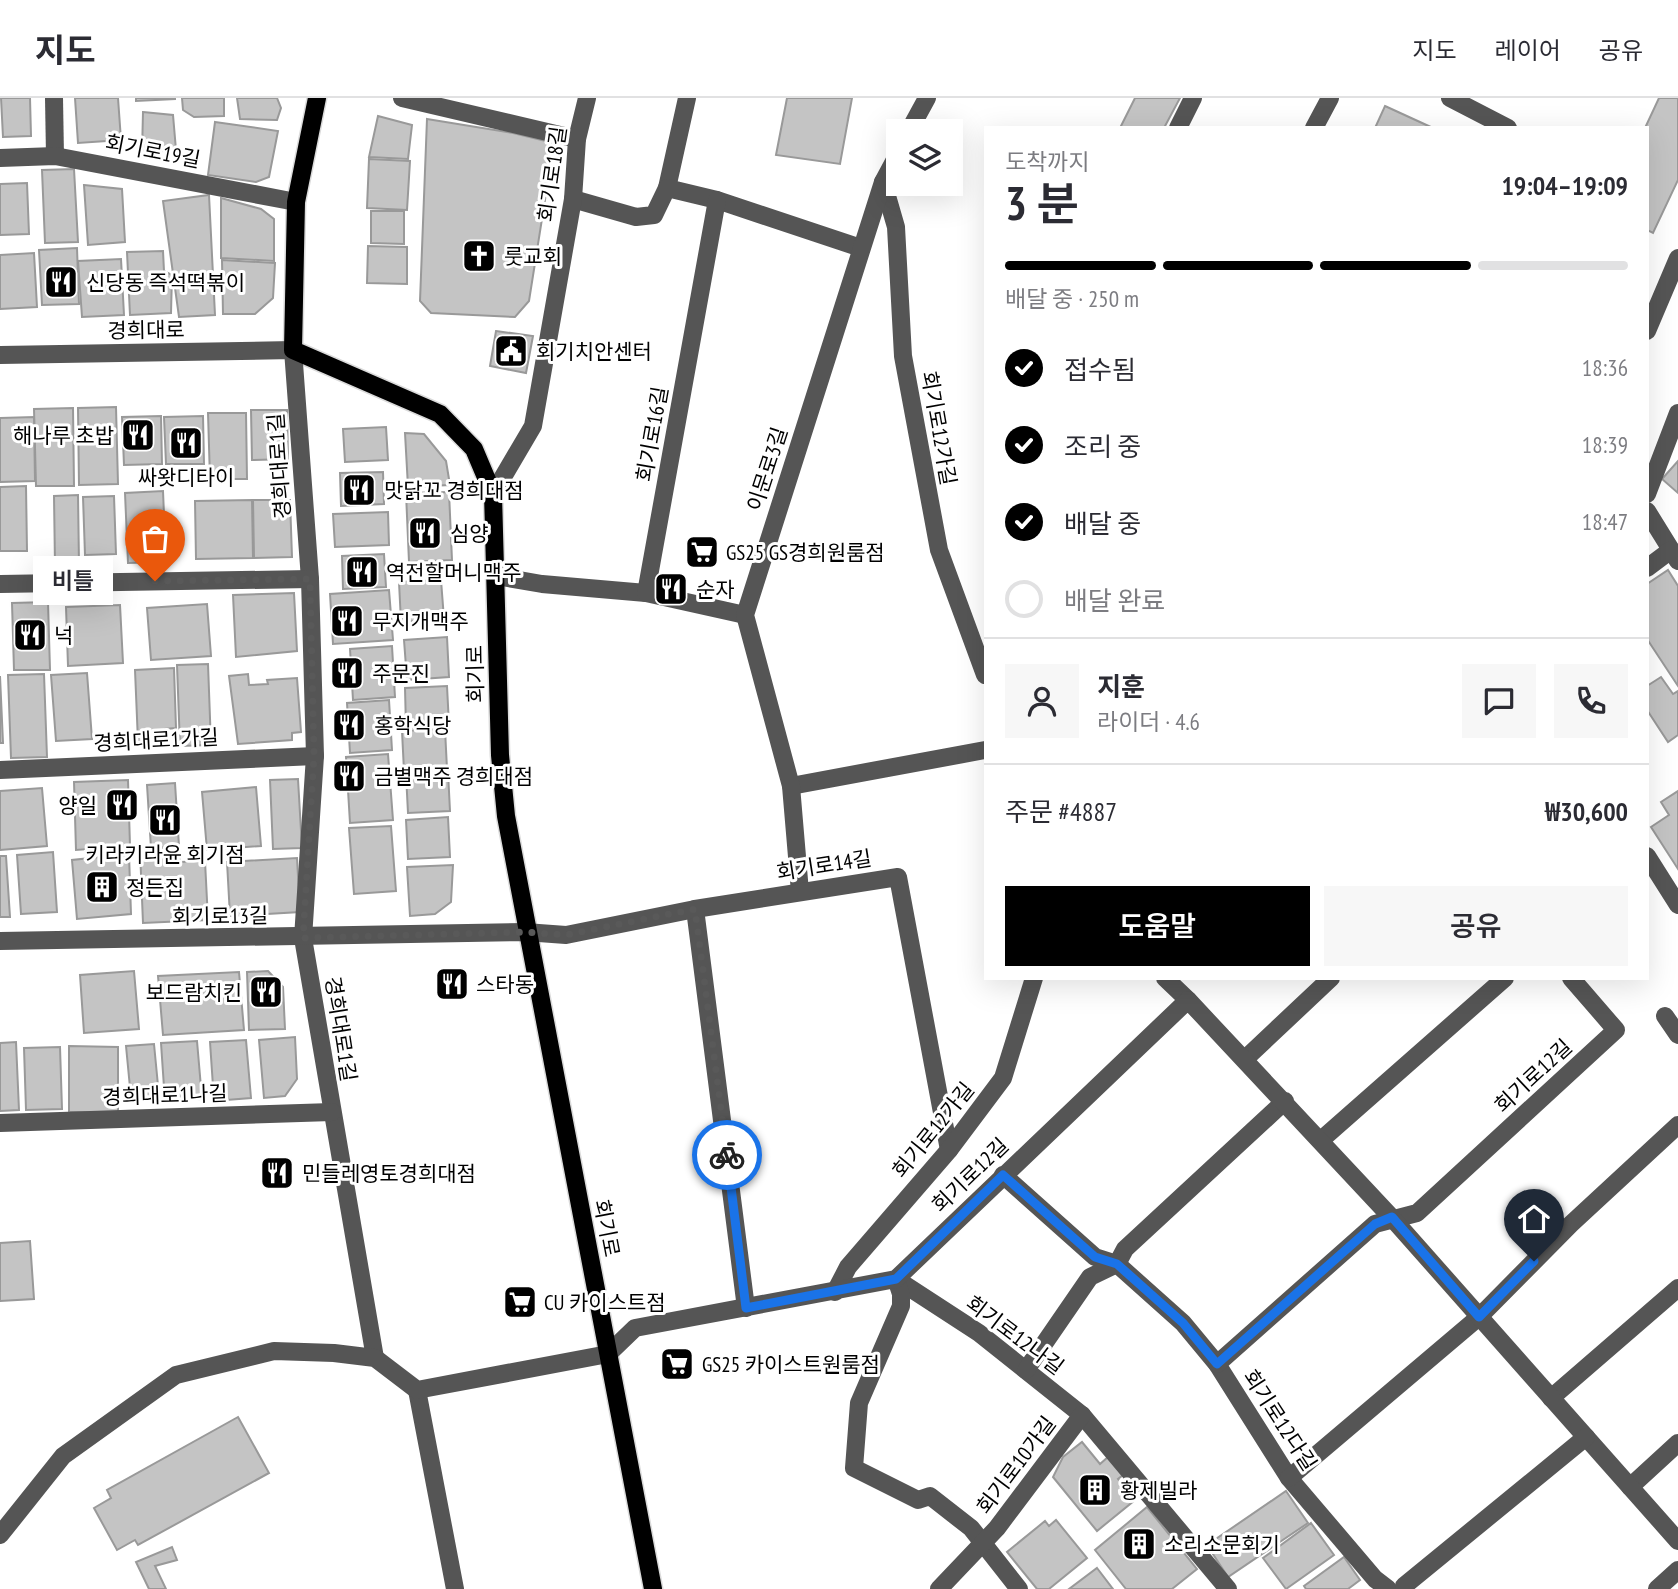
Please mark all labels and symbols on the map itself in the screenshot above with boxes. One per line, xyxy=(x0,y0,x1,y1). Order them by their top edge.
street label: 회기로18길 xyxy=(532,124,572,224)
street label: 회기로19길 xyxy=(103,129,203,173)
church icon: 룻교회 xyxy=(460,237,498,275)
place label: 룻교회 xyxy=(504,243,562,270)
restaurant icon: 신당동 즉석떡볶이 xyxy=(42,263,80,301)
place label: 신당동 즉석떡볶이 xyxy=(86,269,245,296)
street label: 경희대로 xyxy=(107,316,185,344)
public building icon: 회기치안센터 xyxy=(492,332,530,370)
place label: 회기치안센터 xyxy=(536,338,652,365)
street label: 회기로12가길 xyxy=(916,369,962,487)
street label: 회기로16길 xyxy=(630,384,674,484)
street label: 경희대로1길 xyxy=(262,412,296,520)
restaurant icon: 해나루 초밥 xyxy=(119,416,157,454)
place label: 해나루 초밥 xyxy=(13,422,114,449)
restaurant icon: 싸왓디타이 xyxy=(167,424,205,462)
street label: 이문로3길 xyxy=(741,424,793,514)
place label: 싸왓디타이 xyxy=(138,464,234,491)
restaurant icon: 맛닭꼬 경희대점 xyxy=(340,471,378,509)
place label: 맛닭꼬 경희대점 xyxy=(384,477,524,504)
pin xyxy=(125,509,185,581)
restaurant icon: 심양 xyxy=(406,514,444,552)
place label: 심양 xyxy=(450,520,489,547)
supermarket icon: GS25 GS경희원룸점 xyxy=(683,533,721,571)
place label: GS25 GS경희원룸점 xyxy=(726,539,885,566)
restaurant icon: 역전할머니맥주 xyxy=(343,553,381,591)
callout: 비틀 xyxy=(32,556,113,606)
place label: 역전할머니맥주 xyxy=(386,559,521,586)
restaurant icon: 순자 xyxy=(652,570,690,608)
place label: 순자 xyxy=(696,576,735,603)
restaurant icon: 무지개맥주 xyxy=(328,602,366,640)
place label: 무지개맥주 xyxy=(372,608,469,635)
restaurant icon: 넉 xyxy=(11,616,49,654)
place label: 넉 xyxy=(54,622,73,649)
street label: 회기로 xyxy=(461,645,489,703)
restaurant icon: 주문진 xyxy=(328,654,366,692)
place label: 주문진 xyxy=(372,660,430,687)
restaurant icon: 홍학식당 xyxy=(330,706,368,744)
place label: 홍학식당 xyxy=(374,712,451,739)
street label: 경희대로1가길 xyxy=(93,723,219,757)
restaurant icon: 금별맥주 경희대점 xyxy=(330,757,368,795)
place label: 금별맥주 경희대점 xyxy=(374,763,533,790)
restaurant icon: 양일 xyxy=(103,786,141,824)
place label: 양일 xyxy=(58,792,97,819)
restaurant icon: 키라키라윤 회기점 xyxy=(146,801,184,839)
place label: 키라키라윤 회기점 xyxy=(85,841,245,868)
street label: 회기로14길 xyxy=(774,844,874,886)
building icon: 정든집 xyxy=(83,868,121,906)
place label: 정든집 xyxy=(126,874,184,901)
street label: 회기로13길 xyxy=(172,902,268,930)
restaurant icon: 스타동 xyxy=(433,965,471,1003)
place label: 스타동 xyxy=(476,971,534,998)
restaurant icon: 보드람치킨 xyxy=(247,973,285,1011)
street label: 경희대로1길 xyxy=(319,975,363,1083)
place label: 보드람치킨 xyxy=(145,979,242,1006)
street label: 회기로12길 xyxy=(1489,1033,1577,1119)
street label: 회기로12가길 xyxy=(886,1077,980,1183)
street label: 경희대로1나길 xyxy=(102,1079,228,1111)
courier xyxy=(692,1120,762,1190)
street label: 회기로12길 xyxy=(926,1132,1014,1218)
restaurant icon: 민들레영토경희대점 xyxy=(258,1154,296,1192)
place label: 민들레영토경희대점 xyxy=(302,1160,476,1187)
pin xyxy=(1504,1189,1564,1261)
street label: 회기로 xyxy=(588,1197,626,1259)
supermarket icon: CU 카이스트점 xyxy=(501,1283,539,1321)
place label: CU 카이스트점 xyxy=(544,1289,666,1316)
street label: 회기로12나길 xyxy=(961,1289,1069,1381)
supermarket icon: GS25 카이스트원룸점 xyxy=(658,1345,696,1383)
place label: GS25 카이스트원룸점 xyxy=(702,1351,880,1378)
street label: 회기로12다길 xyxy=(1237,1364,1323,1476)
street label: 회기로10가길 xyxy=(970,1411,1062,1519)
building icon: 황제빌라 xyxy=(1076,1471,1114,1509)
place label: 황제빌라 xyxy=(1120,1477,1197,1504)
building icon: 소리소문회기 xyxy=(1120,1525,1158,1563)
place label: 소리소문회기 xyxy=(1164,1531,1280,1558)

